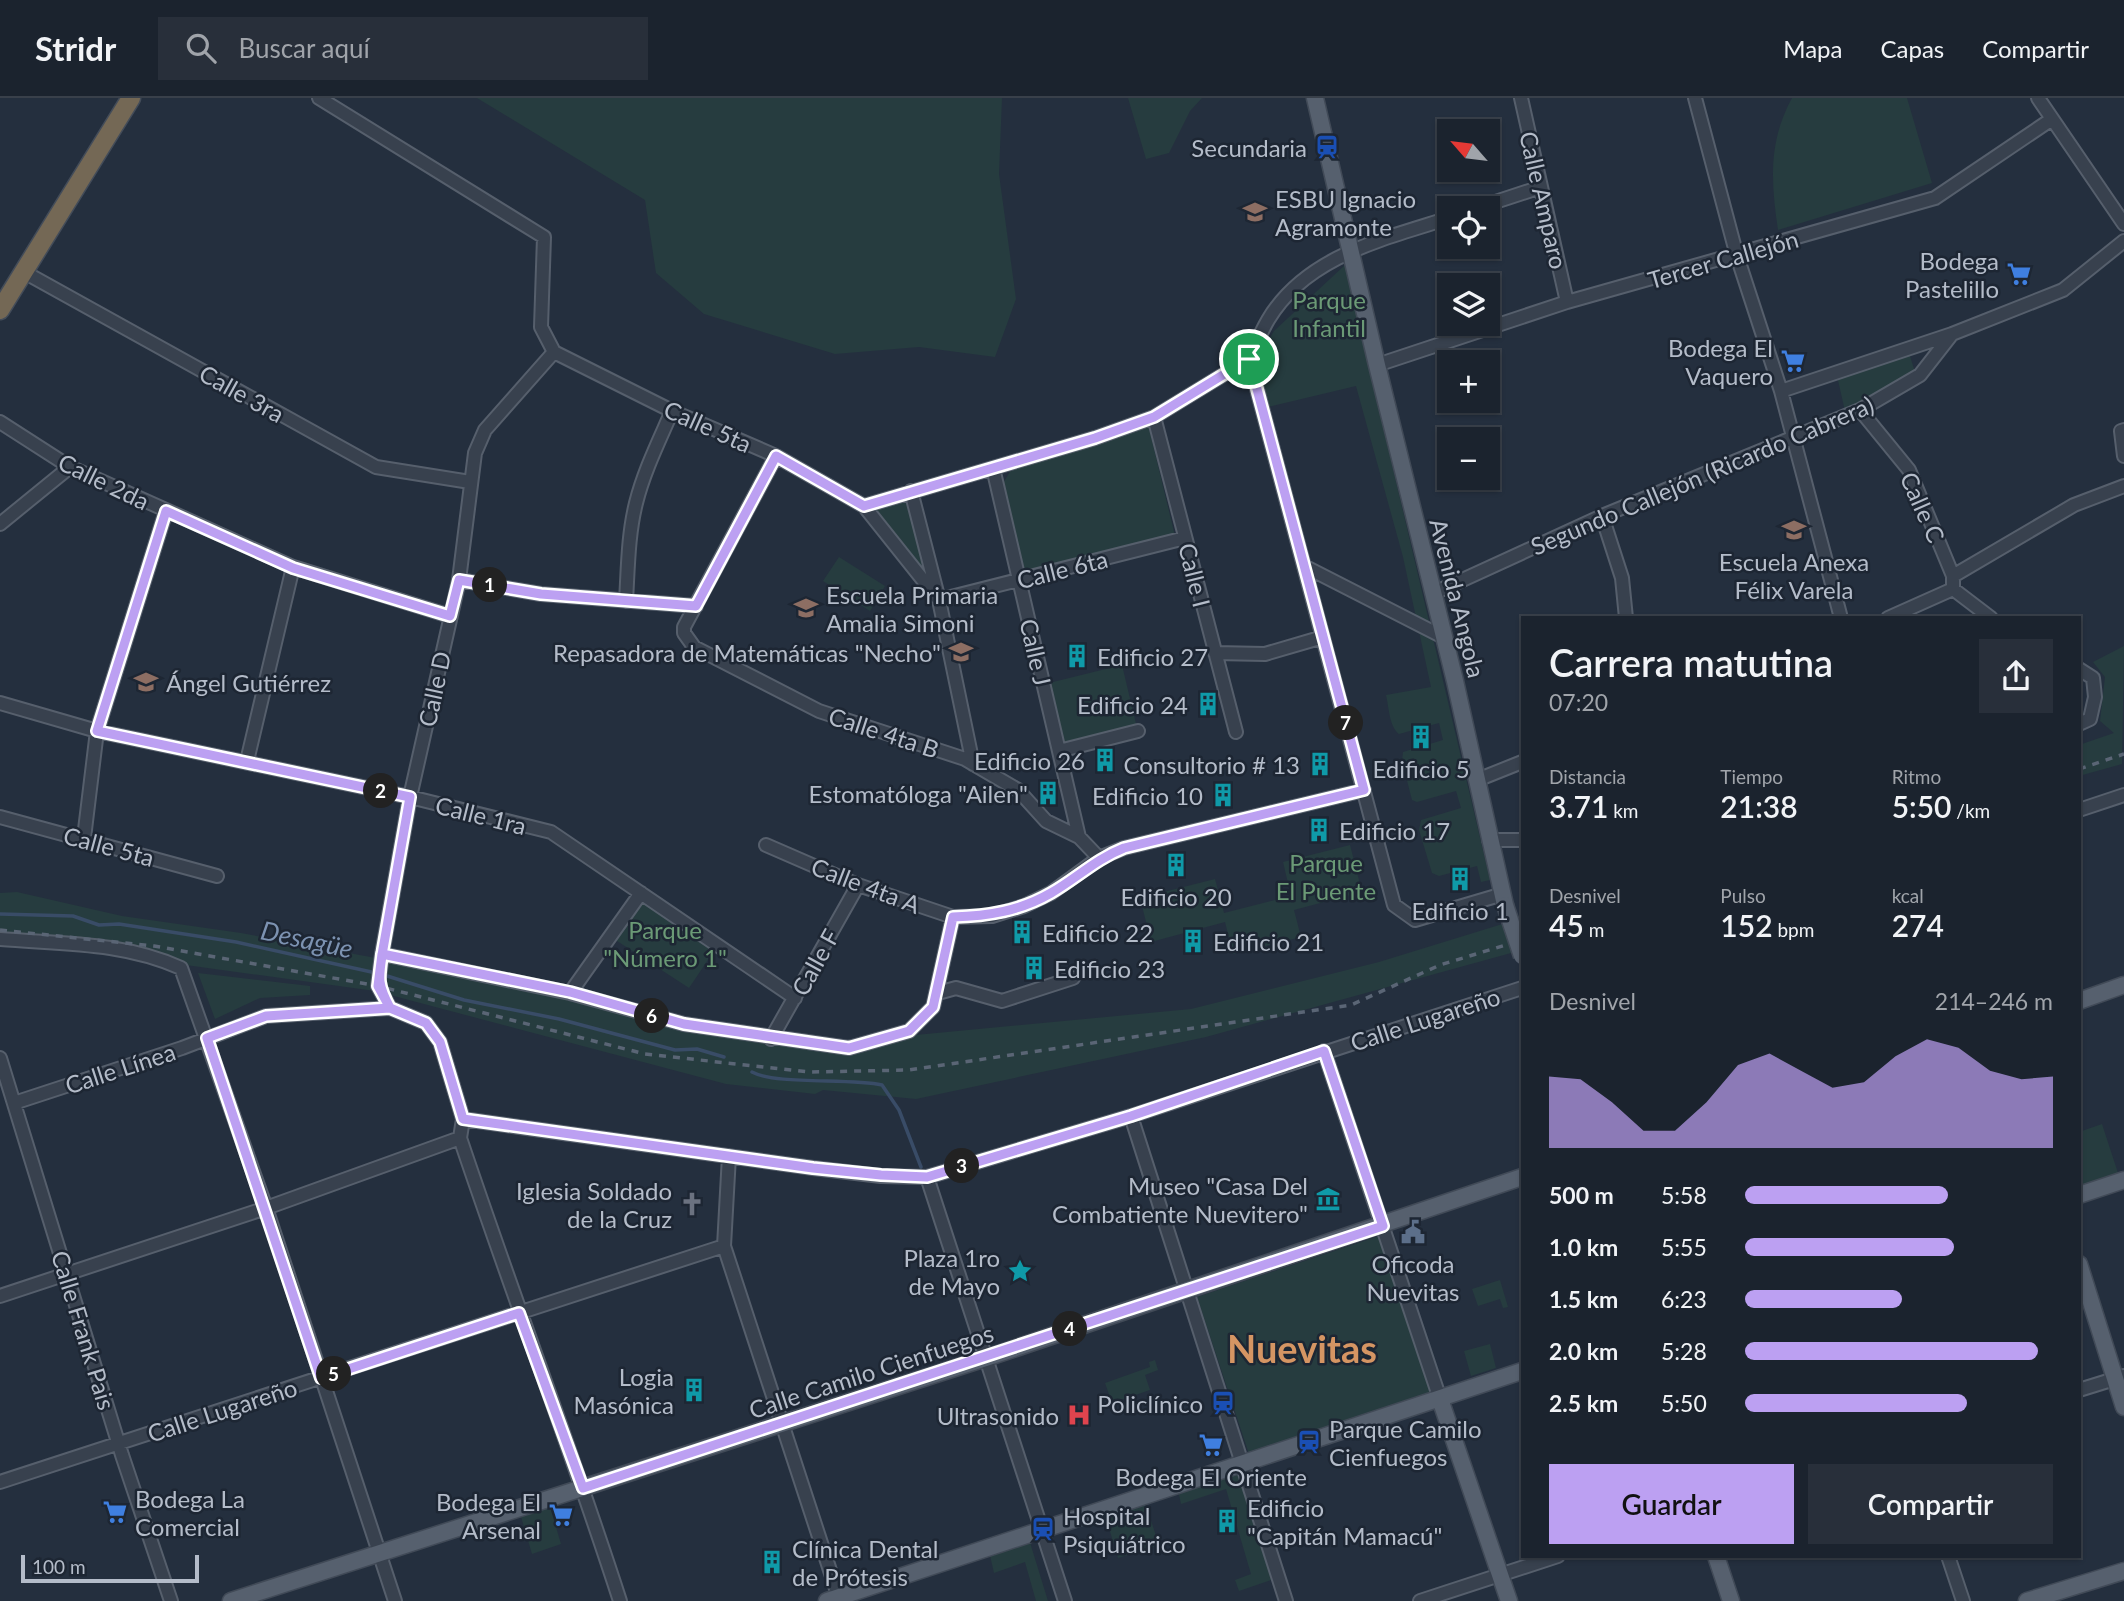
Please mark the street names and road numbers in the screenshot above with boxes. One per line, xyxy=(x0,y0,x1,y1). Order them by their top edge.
street label: Calle Amparo xyxy=(1514,128,1574,272)
street label: Tercer Callejón xyxy=(1644,224,1802,294)
street label: Calle 3ra xyxy=(195,358,289,428)
street label: Segundo Callejón (Ricardo Cabrera) xyxy=(1526,389,1878,561)
street label: Calle 5ta xyxy=(660,394,756,458)
street label: Calle 2da xyxy=(54,447,154,515)
street label: Calle C xyxy=(1895,467,1951,547)
street label: Avenida Angola xyxy=(1424,515,1492,681)
street label: Calle I xyxy=(1173,540,1217,610)
street label: Calle 6ta xyxy=(1014,544,1110,594)
street label: Calle J xyxy=(1014,616,1058,688)
street label: Calle D xyxy=(412,649,456,729)
street label: Calle 4ta B xyxy=(825,701,943,763)
street label: Calle 1ra xyxy=(433,790,529,840)
street label: Calle 5ta xyxy=(61,820,157,872)
street label: Calle 4ta A xyxy=(808,851,925,919)
street label: Calle F xyxy=(785,924,845,1000)
street label: Calle Lugareño xyxy=(1347,981,1503,1057)
street label: Calle Línea xyxy=(61,1037,179,1099)
street label: Calle Frank Pais xyxy=(46,1247,122,1413)
street label: Calle Camilo Cienfuegos xyxy=(745,1318,997,1424)
street label: Calle Lugareño xyxy=(144,1372,300,1448)

